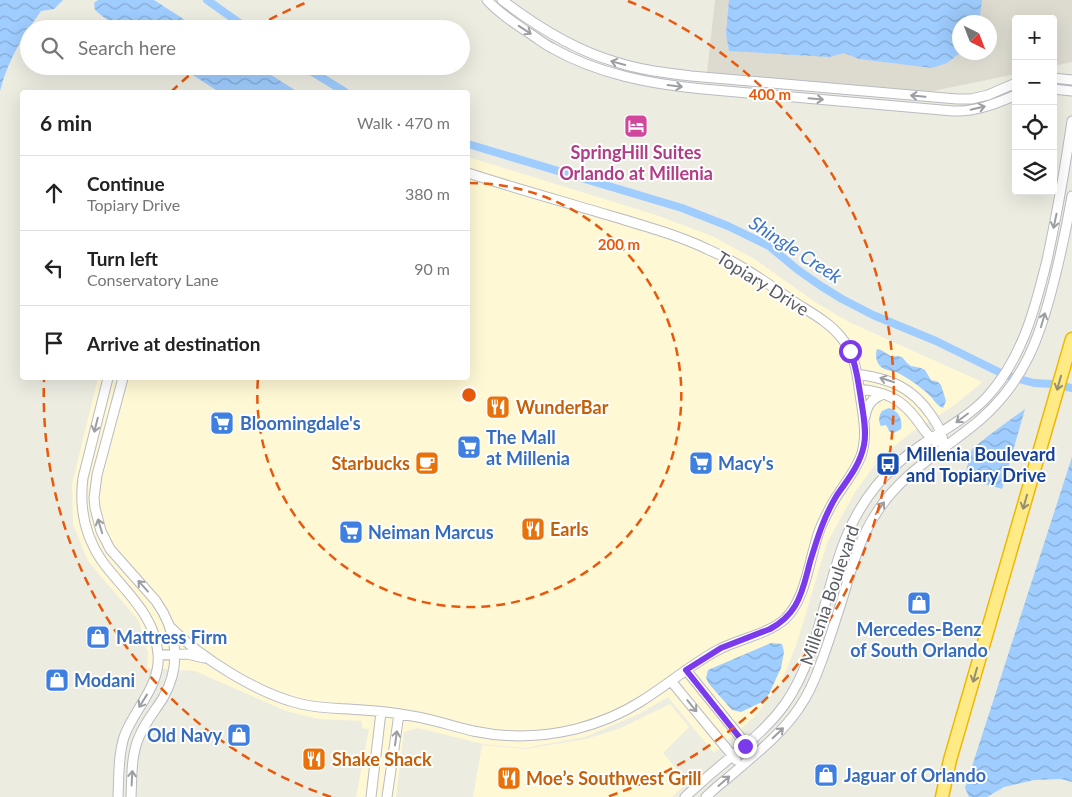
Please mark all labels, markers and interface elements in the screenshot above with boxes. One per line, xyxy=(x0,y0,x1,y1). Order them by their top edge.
north arrow xyxy=(952,15,997,60)
map controls xyxy=(1012,15,1057,195)
button: + xyxy=(1012,15,1057,60)
search box xyxy=(20,20,470,75)
one-way arrow xyxy=(517,26,531,36)
icon: search xyxy=(38,34,66,62)
text: Search here xyxy=(78,36,176,59)
one-way arrow xyxy=(611,57,627,67)
button: − xyxy=(1012,60,1057,105)
one-way arrow xyxy=(667,81,683,91)
text: 400 m xyxy=(749,85,791,103)
one-way arrow xyxy=(910,91,926,101)
one-way arrow xyxy=(808,94,824,104)
one-way arrow xyxy=(969,103,985,112)
button: locate xyxy=(1012,105,1057,150)
text: 6 min xyxy=(40,110,92,135)
text: Walk · 470 m xyxy=(357,113,450,132)
hotel icon: SpringHill Suites Orlando at Millenia xyxy=(623,113,649,139)
place label: SpringHill Suites Orlando at Millenia xyxy=(559,141,713,184)
button: layers xyxy=(1012,150,1057,195)
text: Continue xyxy=(87,172,165,195)
icon: ahead xyxy=(40,179,68,207)
text: 380 m xyxy=(405,184,450,203)
text: Topiary Drive xyxy=(87,195,180,214)
water label: Shingle Creek xyxy=(745,210,848,288)
one-way arrow xyxy=(1050,213,1059,229)
text: 200 m xyxy=(598,235,640,253)
street label: Topiary Drive xyxy=(713,246,813,320)
text: Turn left xyxy=(87,247,158,270)
icon: left xyxy=(40,254,68,282)
text: 90 m xyxy=(414,259,450,278)
text: Conservatory Lane xyxy=(87,270,219,289)
one-way arrow xyxy=(1039,313,1048,329)
icon: arrive xyxy=(40,329,68,357)
text: Arrive at destination xyxy=(87,332,260,355)
route start xyxy=(839,340,862,363)
one-way arrow xyxy=(879,375,895,385)
one-way arrow xyxy=(1054,375,1064,391)
centre of rings xyxy=(460,386,478,404)
restaurant icon: WunderBar xyxy=(485,394,511,420)
place label: WunderBar xyxy=(516,396,609,418)
supermarket icon: Bloomingdale's xyxy=(209,410,235,436)
place label: Bloomingdale's xyxy=(240,412,361,434)
one-way arrow xyxy=(956,413,969,424)
one-way arrow xyxy=(91,416,100,432)
place label: The Mall at Millenia xyxy=(486,426,570,469)
supermarket icon: The Mall at Millenia xyxy=(456,434,482,460)
place label: Millenia Boulevard and Topiary Drive xyxy=(906,443,1055,486)
cafe icon: Starbucks xyxy=(414,450,440,476)
supermarket icon: Macy's xyxy=(688,450,714,476)
bus stop icon: Millenia Boulevard and Topiary Drive xyxy=(875,451,901,477)
place label: Starbucks xyxy=(331,452,410,474)
place label: Macy's xyxy=(718,452,774,474)
one-way arrow xyxy=(1019,494,1029,510)
one-way arrow xyxy=(875,501,885,515)
restaurant icon: Earls xyxy=(520,516,546,542)
one-way arrow xyxy=(95,518,105,534)
place label: Earls xyxy=(550,518,589,540)
supermarket icon: Neiman Marcus xyxy=(338,519,364,545)
place label: Neiman Marcus xyxy=(368,521,494,543)
street label: Millenia Boulevard xyxy=(795,522,863,668)
one-way arrow xyxy=(137,580,149,593)
shop icon: Mercedes-Benz of South Orlando xyxy=(906,590,932,616)
place label: Mercedes-Benz of South Orlando xyxy=(850,618,988,661)
shop icon: Mattress Firm xyxy=(85,624,111,650)
place label: Mattress Firm xyxy=(116,626,227,648)
shop icon: Modani xyxy=(44,667,70,693)
one-way arrow xyxy=(969,667,979,683)
place label: Modani xyxy=(74,669,135,691)
one-way arrow xyxy=(138,693,148,707)
one-way arrow xyxy=(687,699,698,712)
shop icon: Old Navy xyxy=(226,722,252,748)
place label: Old Navy xyxy=(147,724,223,746)
one-way arrow xyxy=(771,727,784,739)
one-way arrow xyxy=(391,730,401,746)
route end xyxy=(734,735,757,758)
restaurant icon: Shake Shack xyxy=(301,746,327,772)
place label: Shake Shack xyxy=(332,748,432,770)
shop icon: Jaguar of Orlando xyxy=(813,762,839,788)
place label: Jaguar of Orlando xyxy=(844,764,986,786)
restaurant icon: Moe’s Southwest Grill xyxy=(496,765,522,791)
place label: Moe’s Southwest Grill xyxy=(526,767,701,789)
one-way arrow xyxy=(127,770,137,786)
one-way arrow xyxy=(717,776,730,787)

